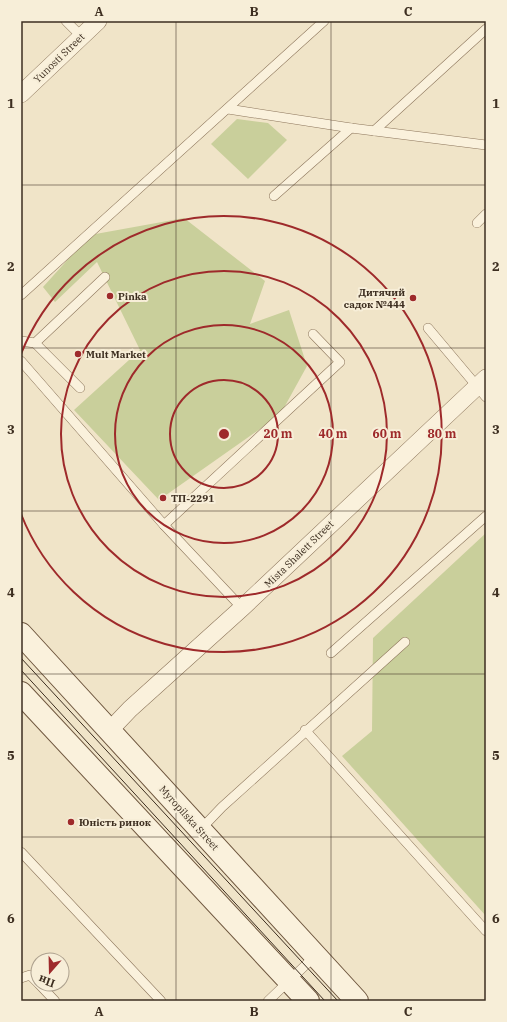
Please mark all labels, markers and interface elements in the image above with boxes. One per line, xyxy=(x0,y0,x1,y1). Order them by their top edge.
text: A xyxy=(94,3,104,20)
text: B xyxy=(249,3,259,20)
text: C xyxy=(404,3,413,20)
street label: Yunosti Street xyxy=(31,30,88,86)
text: 1 xyxy=(7,95,15,112)
text: 1 xyxy=(492,95,500,112)
text: 2 xyxy=(7,258,15,275)
text: 2 xyxy=(492,258,500,275)
place label: Дитячий садок №444 xyxy=(344,286,405,311)
place label: Pinka xyxy=(118,290,147,303)
marker: Pinka xyxy=(105,291,115,301)
marker: Дитячий садок №444 xyxy=(408,293,418,303)
place label: Mult Market xyxy=(86,348,146,361)
marker: Mult Market xyxy=(73,349,83,359)
text: 3 xyxy=(7,421,15,438)
text: 3 xyxy=(492,421,500,438)
text: 20 m xyxy=(264,426,293,441)
text: 40 m xyxy=(319,426,348,441)
text: 60 m xyxy=(373,426,402,441)
text: 80 m xyxy=(428,426,457,441)
centre of rings xyxy=(217,427,231,441)
place label: ТП-2291 xyxy=(171,492,214,505)
marker: ТП-2291 xyxy=(158,493,168,503)
street label: Mista Shalett Street xyxy=(262,517,337,590)
text: 4 xyxy=(7,584,15,601)
text: 4 xyxy=(492,584,500,601)
text: 5 xyxy=(7,747,15,764)
text: 5 xyxy=(492,747,500,764)
street label: Myropilska Street xyxy=(156,783,222,854)
place label: Юність ринок xyxy=(79,816,151,829)
marker: Юність ринок xyxy=(66,817,76,827)
text: 6 xyxy=(7,910,15,927)
text: 6 xyxy=(492,910,500,927)
north arrow xyxy=(30,952,70,992)
text: Пн xyxy=(36,972,57,991)
text: A xyxy=(94,1003,104,1020)
text: B xyxy=(249,1003,259,1020)
text: C xyxy=(404,1003,413,1020)

